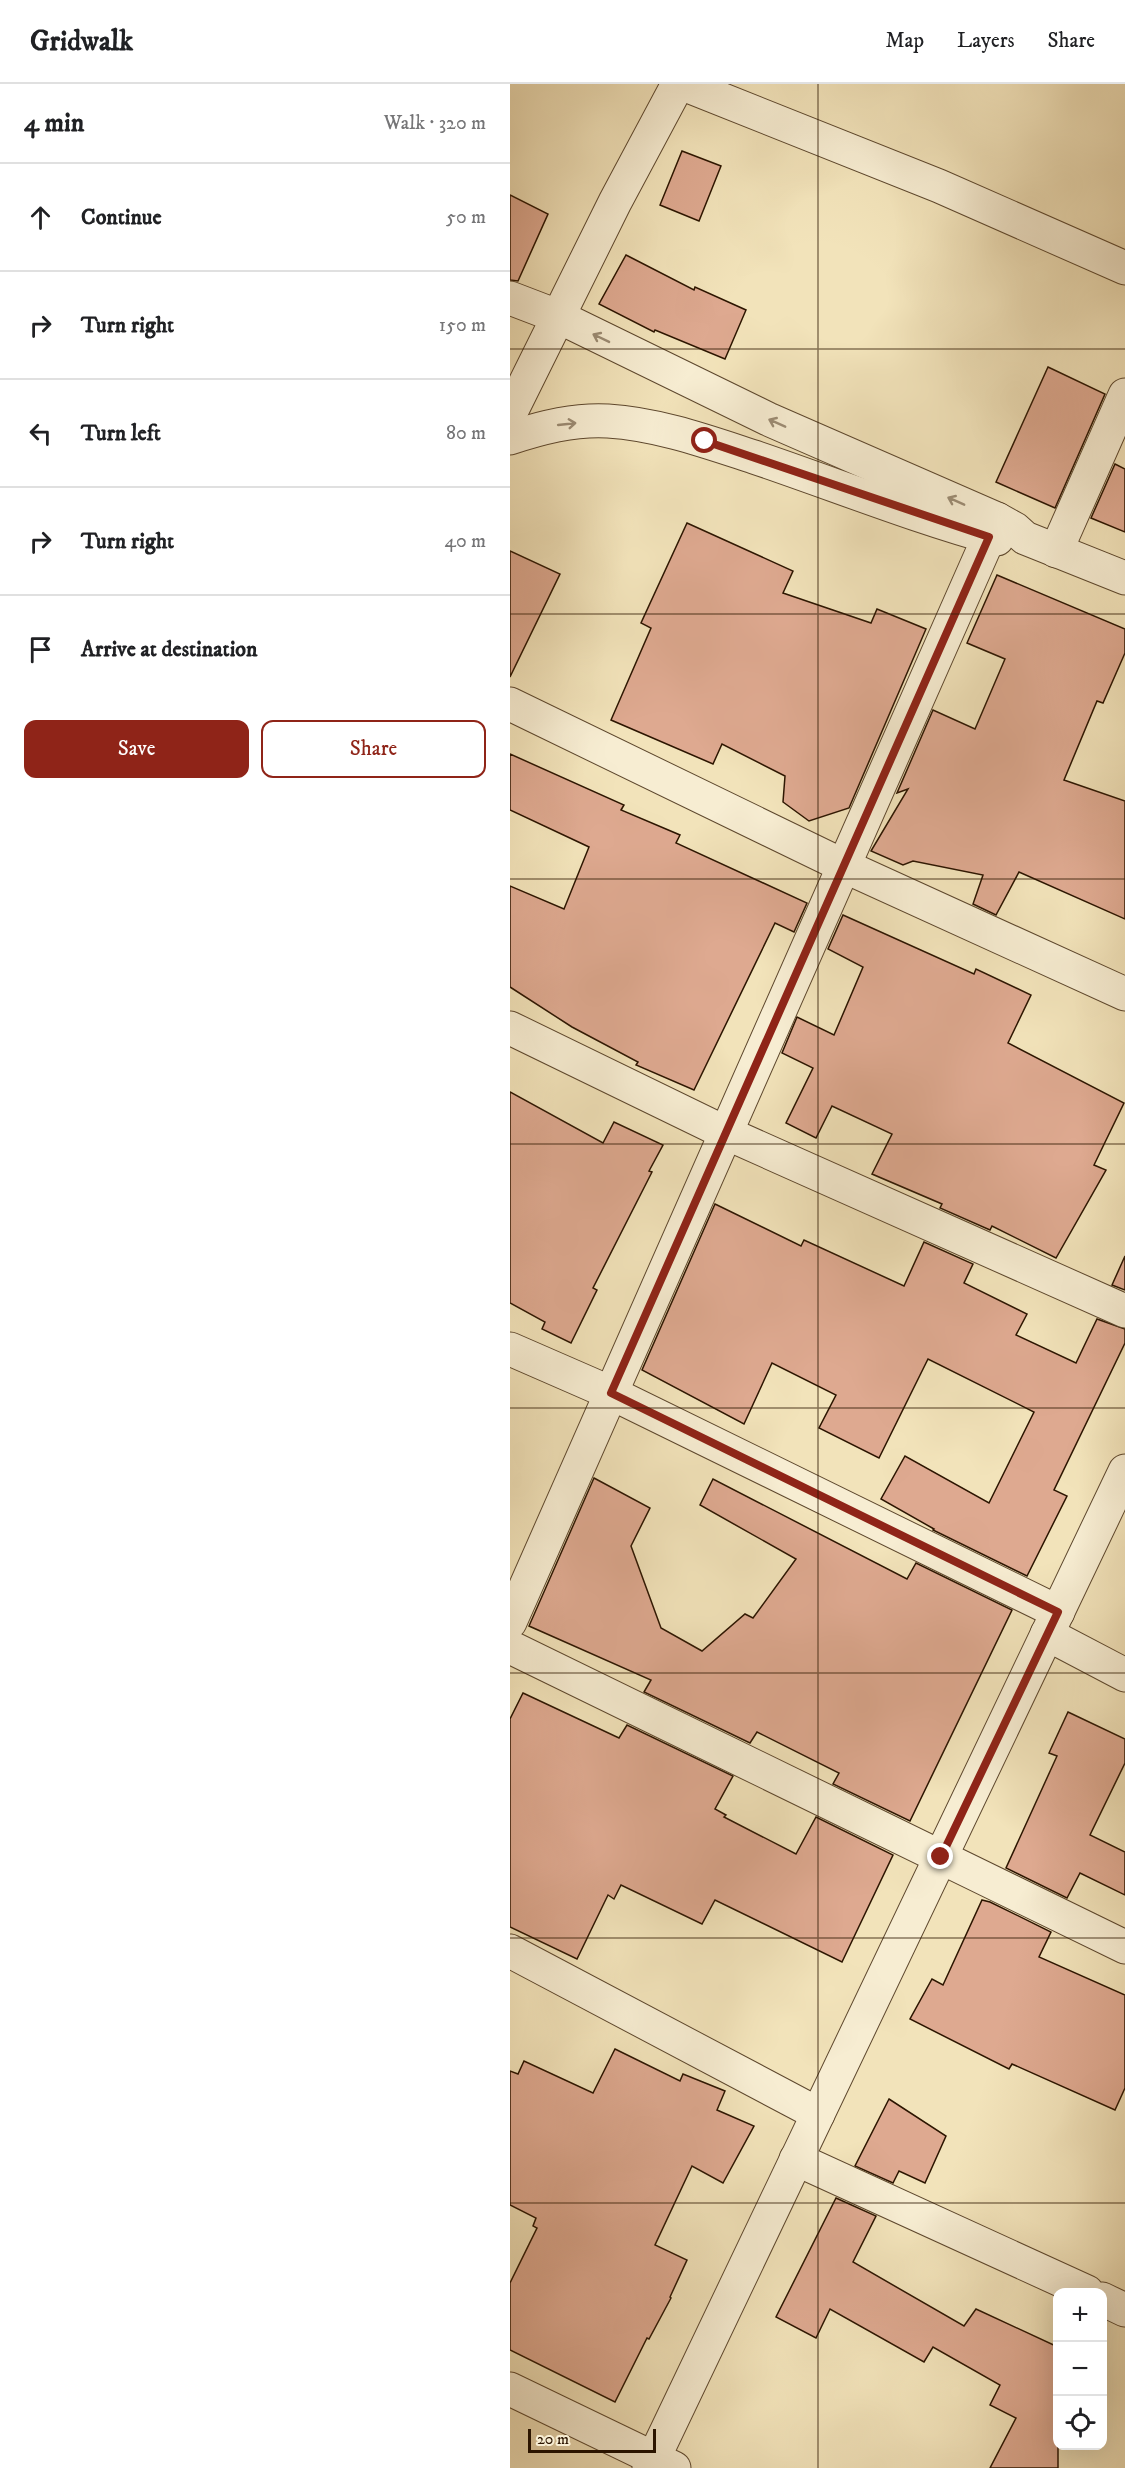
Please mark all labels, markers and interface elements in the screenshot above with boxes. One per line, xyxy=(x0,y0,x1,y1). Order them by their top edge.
text: Gridwalk xyxy=(30,24,133,59)
text: Map xyxy=(885,28,924,54)
text: Layers xyxy=(957,28,1015,54)
text: Share xyxy=(1048,28,1095,54)
text: 4 min xyxy=(24,107,84,140)
text: Walk · 320 m xyxy=(384,111,486,136)
icon: ahead xyxy=(24,201,57,234)
text: Continue xyxy=(81,204,162,231)
text: 50 m xyxy=(446,205,486,230)
icon: right xyxy=(24,309,57,342)
text: Turn right xyxy=(81,312,174,339)
text: 150 m xyxy=(439,313,486,338)
one-way arrow xyxy=(593,331,611,343)
icon: left xyxy=(24,417,57,450)
one-way arrow xyxy=(768,417,786,428)
one-way arrow xyxy=(556,418,576,429)
text: Turn left xyxy=(81,420,161,447)
text: 80 m xyxy=(446,421,486,446)
route start xyxy=(691,427,717,453)
one-way arrow xyxy=(947,495,965,506)
icon: right xyxy=(24,525,57,558)
text: Turn right xyxy=(81,528,174,555)
text: 40 m xyxy=(444,529,486,554)
icon: arrive xyxy=(24,633,57,666)
text: Arrive at destination xyxy=(81,636,258,663)
button: Save xyxy=(24,720,249,778)
button: Share xyxy=(261,720,486,778)
route end xyxy=(927,1843,953,1869)
map controls xyxy=(1053,2288,1107,2450)
button: + xyxy=(1053,2288,1107,2342)
button: − xyxy=(1053,2342,1107,2396)
button: locate xyxy=(1053,2396,1107,2450)
scale bar xyxy=(528,2426,656,2454)
text: 20 m xyxy=(537,2429,569,2449)

